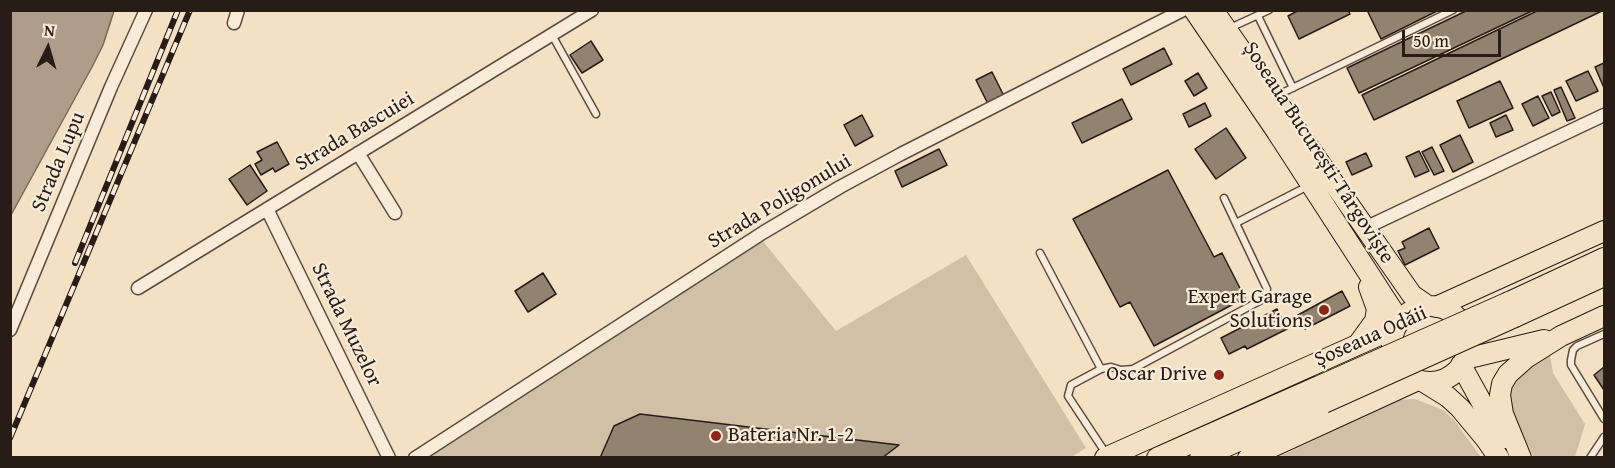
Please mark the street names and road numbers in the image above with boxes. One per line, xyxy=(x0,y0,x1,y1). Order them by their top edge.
street label: Șoseaua București-Târgoviște xyxy=(1237,38,1399,268)
street label: Strada Bascuiei xyxy=(291,87,419,177)
street label: Strada Lupu xyxy=(27,108,91,216)
street label: Strada Poligonului xyxy=(704,149,856,255)
street label: Strada Muzelor xyxy=(305,259,387,391)
street label: Șoseaua Odăii xyxy=(1311,301,1431,373)

